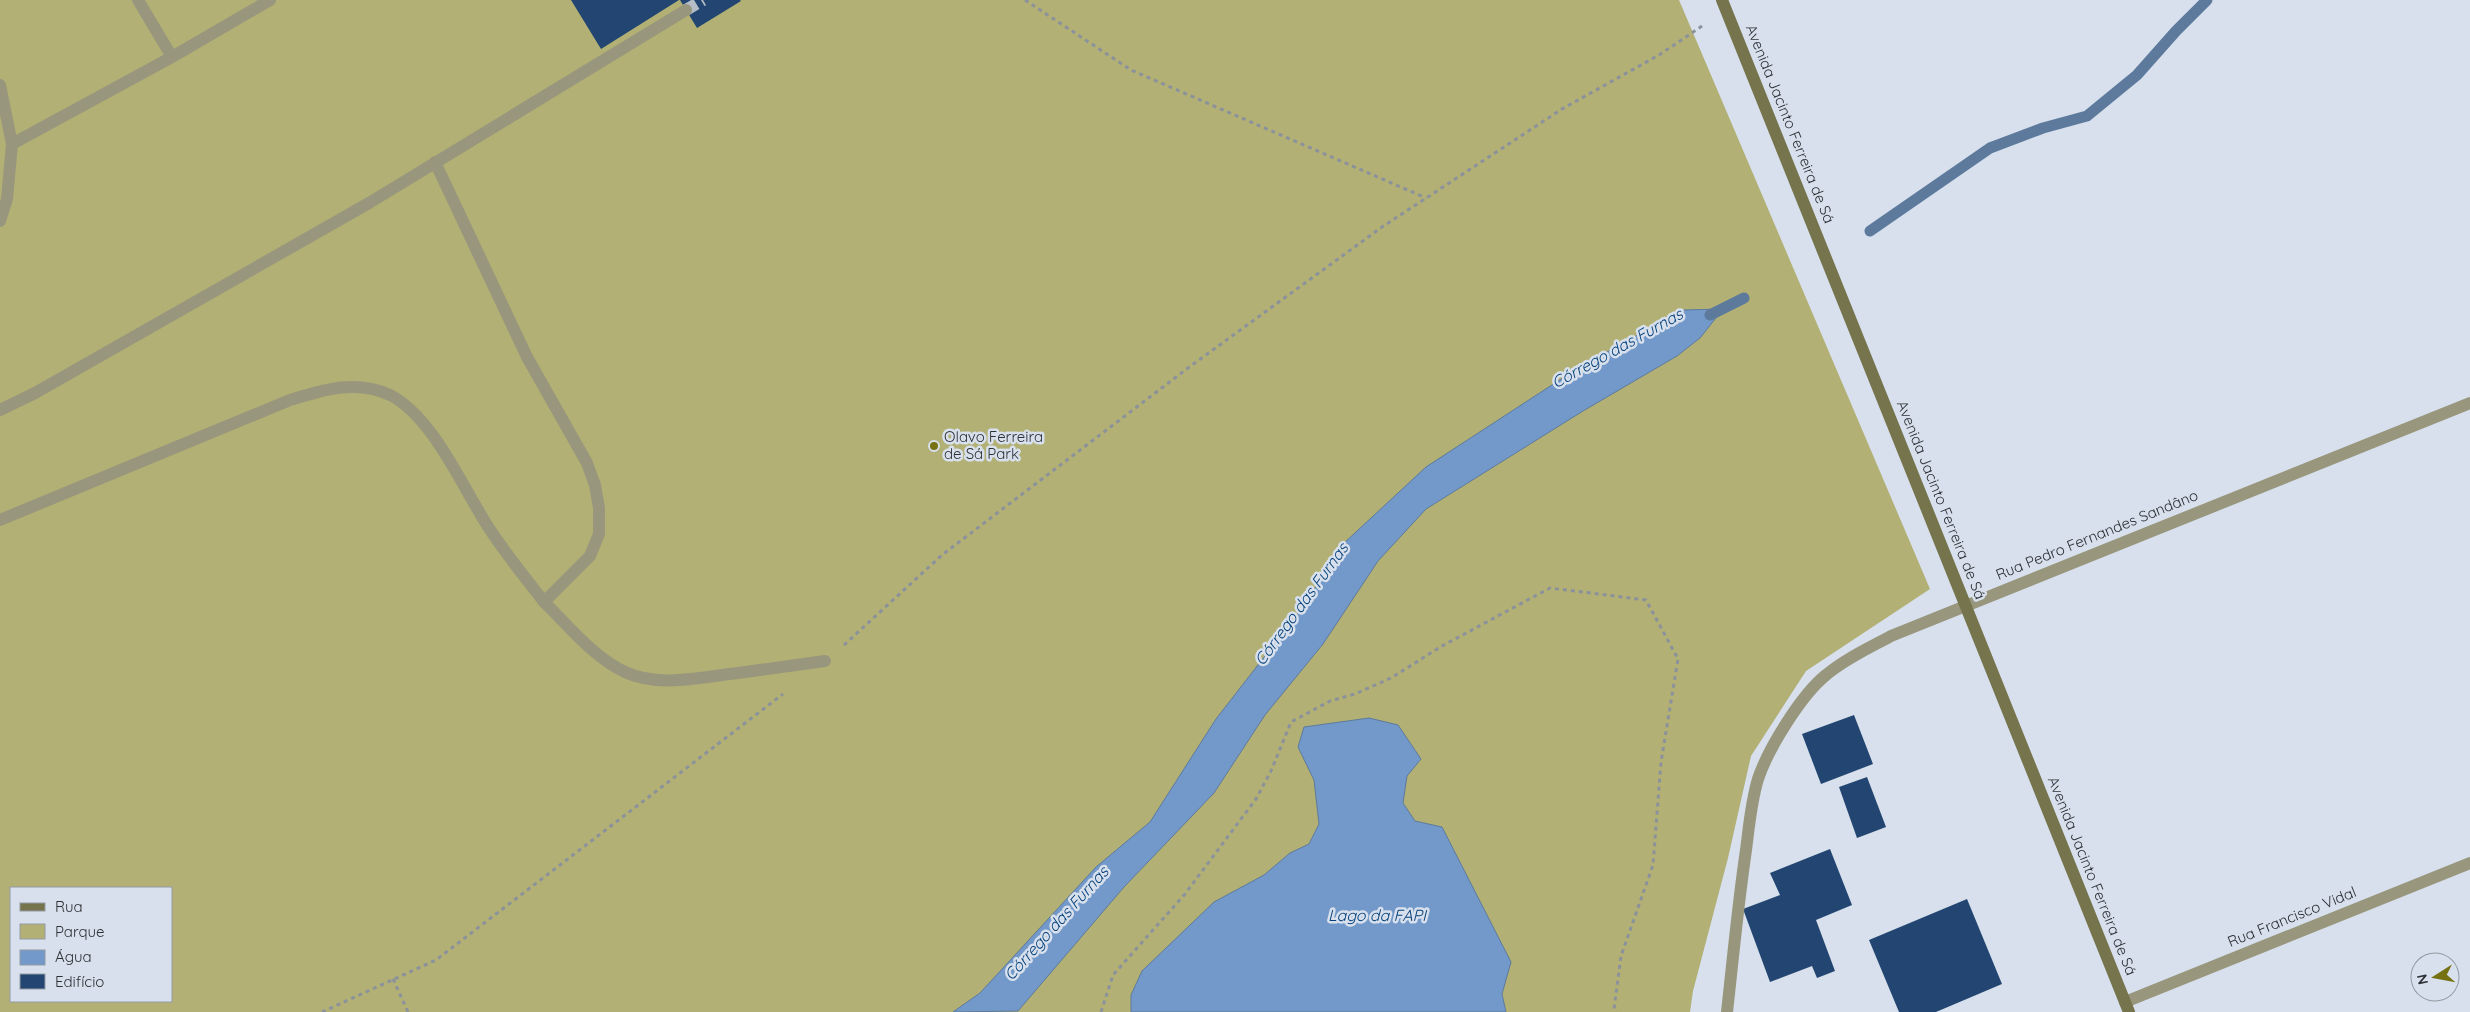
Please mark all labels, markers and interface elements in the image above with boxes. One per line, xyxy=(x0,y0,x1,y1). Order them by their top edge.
street label: Avenida Jacinto Ferreira de Sá xyxy=(1742,22,1839,226)
water label: Córrego das Furnas xyxy=(1548,303,1687,392)
street label: Avenida Jacinto Ferreira de Sá xyxy=(1893,398,1990,602)
place label: Olavo Ferreira de Sá Park xyxy=(944,427,1043,463)
marker: Olavo Ferreira de Sá Park xyxy=(928,440,940,452)
street label: Rua Pedro Fernandes Sandâno xyxy=(1993,485,2201,584)
water label: Córrego das Furnas xyxy=(1250,538,1353,669)
street label: Avenida Jacinto Ferreira de Sá xyxy=(2044,774,2141,978)
water label: Córrego das Furnas xyxy=(1000,861,1113,984)
street label: Rua Francisco Vidal xyxy=(2225,882,2359,951)
legend xyxy=(10,887,172,1002)
text: Rua xyxy=(55,897,83,916)
water label: Lago da FAPI xyxy=(1328,905,1428,925)
text: Parque xyxy=(55,922,105,941)
text: Água xyxy=(55,947,92,966)
north arrow xyxy=(2410,952,2460,1002)
text: Edifício xyxy=(55,972,104,991)
text: N xyxy=(2412,973,2432,986)

